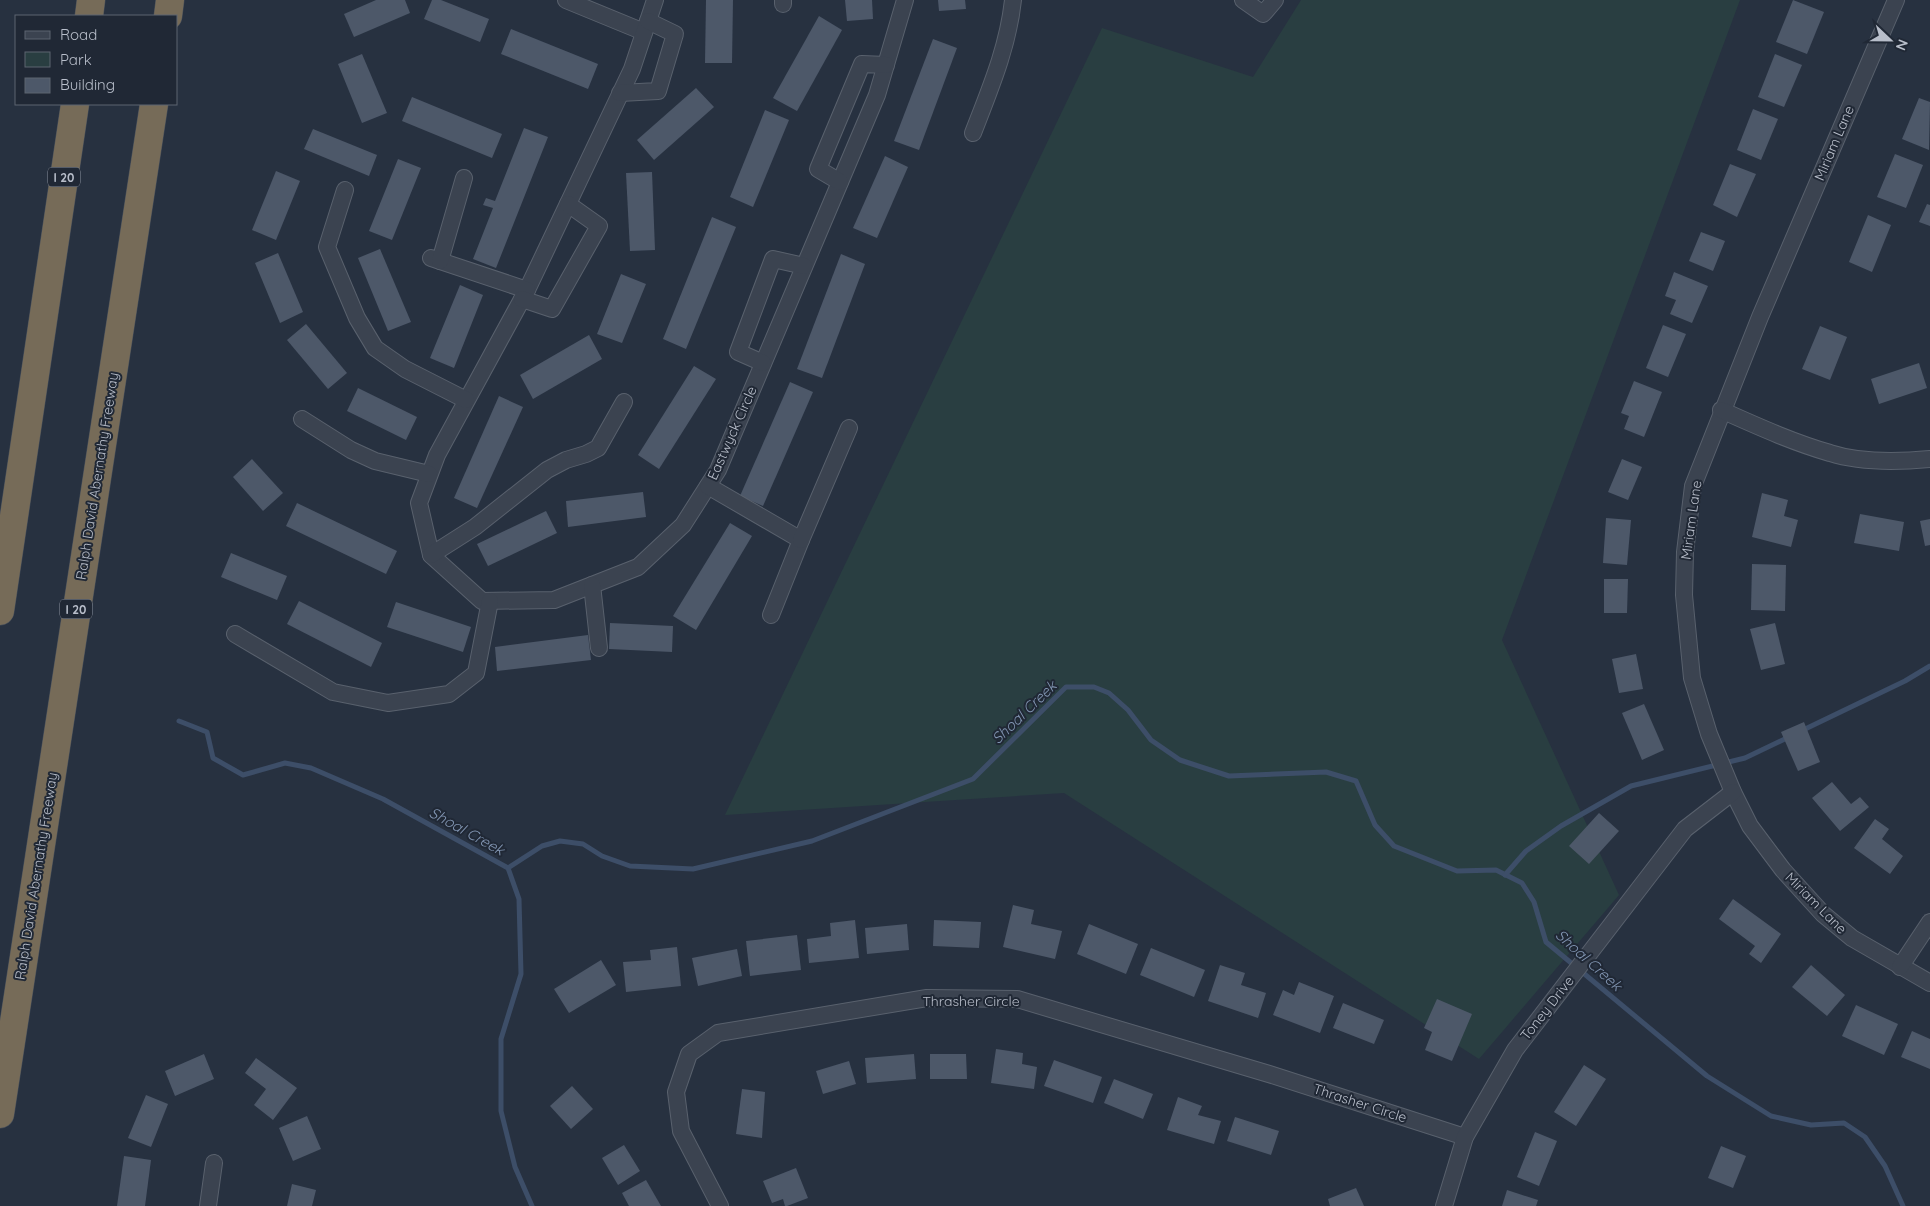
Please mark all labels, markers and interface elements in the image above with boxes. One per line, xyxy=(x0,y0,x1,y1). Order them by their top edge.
legend xyxy=(15,15,178,105)
north arrow xyxy=(1865,15,1915,65)
text: Road xyxy=(60,25,97,44)
text: N xyxy=(1892,37,1912,53)
text: Park xyxy=(60,50,92,69)
text: Building xyxy=(60,75,115,94)
street label: Miriam Lane xyxy=(1810,103,1858,183)
road number: I 20 xyxy=(48,168,80,186)
street label: Ralph David Abernathy Freeway xyxy=(72,371,122,581)
street label: Eastwyck Circle xyxy=(703,383,761,483)
street label: Miriam Lane xyxy=(1677,479,1705,561)
road number: I 20 xyxy=(60,600,92,618)
water label: Shoal Creek xyxy=(988,675,1062,748)
street label: Ralph David Abernathy Freeway xyxy=(11,771,61,981)
water label: Shoal Creek xyxy=(426,803,510,860)
street label: Miriam Lane xyxy=(1781,868,1851,938)
water label: Shoal Creek xyxy=(1552,925,1628,996)
street label: Toney Drive xyxy=(1516,972,1578,1044)
street label: Thrasher Circle xyxy=(922,992,1020,1010)
street label: Thrasher Circle xyxy=(1311,1079,1409,1127)

